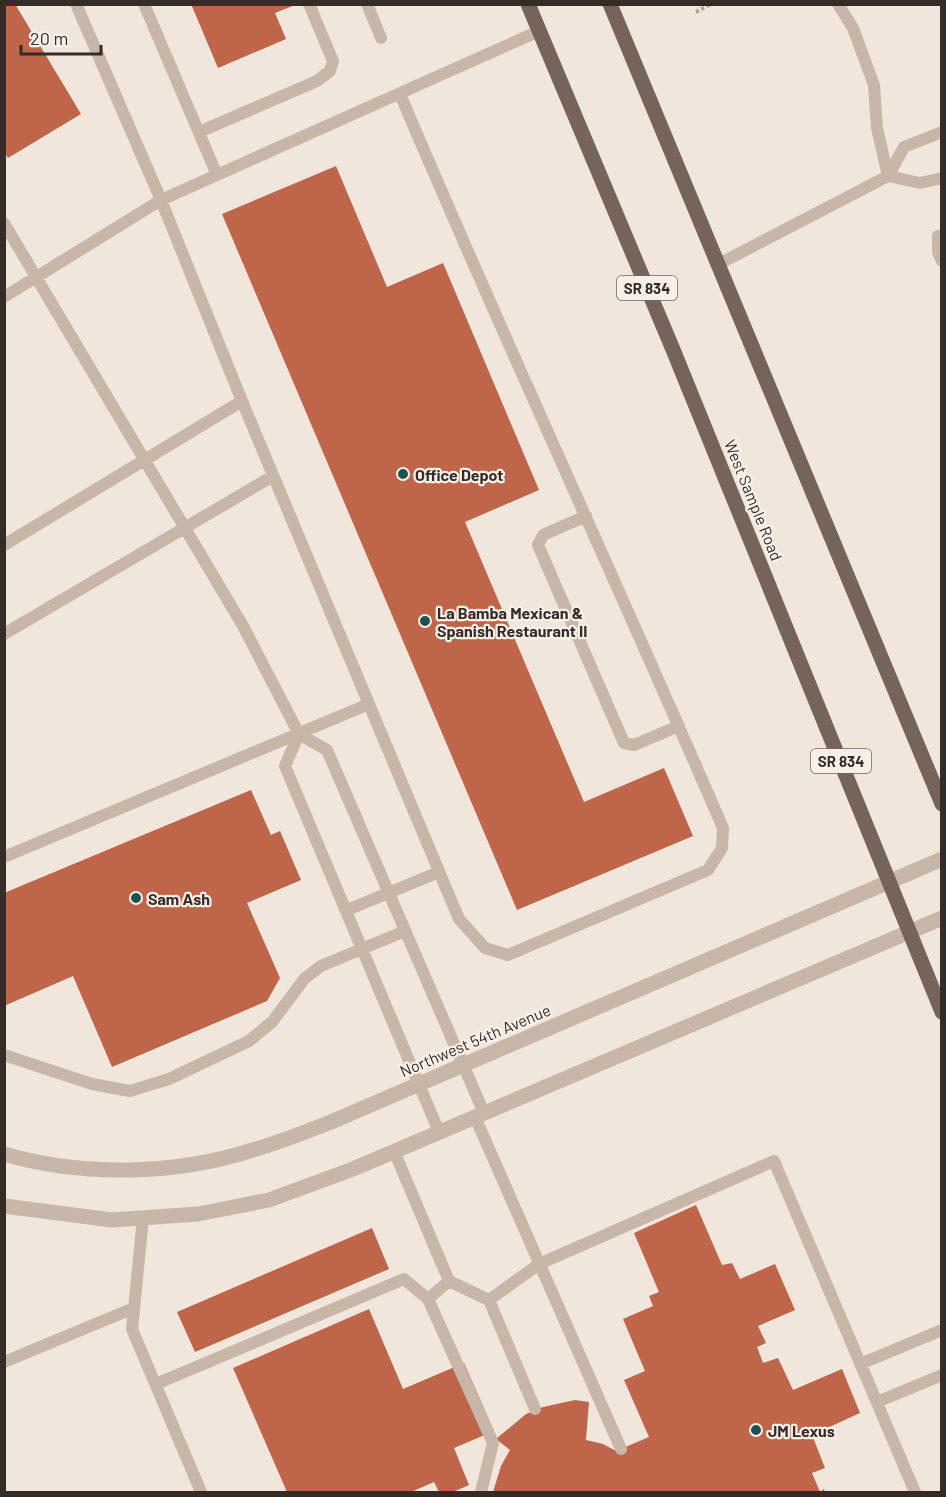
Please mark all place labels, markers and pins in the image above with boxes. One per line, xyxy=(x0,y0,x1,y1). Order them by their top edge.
place label: Office Depot xyxy=(415,465,503,484)
marker: Office Depot xyxy=(396,467,410,481)
place label: La Bamba Mexican & Spanish Restaurant II xyxy=(437,603,587,640)
marker: La Bamba Mexican & Spanish Restaurant II xyxy=(418,614,432,628)
place label: Sam Ash xyxy=(148,889,210,908)
marker: Sam Ash xyxy=(129,891,143,905)
place label: JM Lexus xyxy=(768,1421,835,1440)
marker: JM Lexus xyxy=(749,1423,763,1437)

